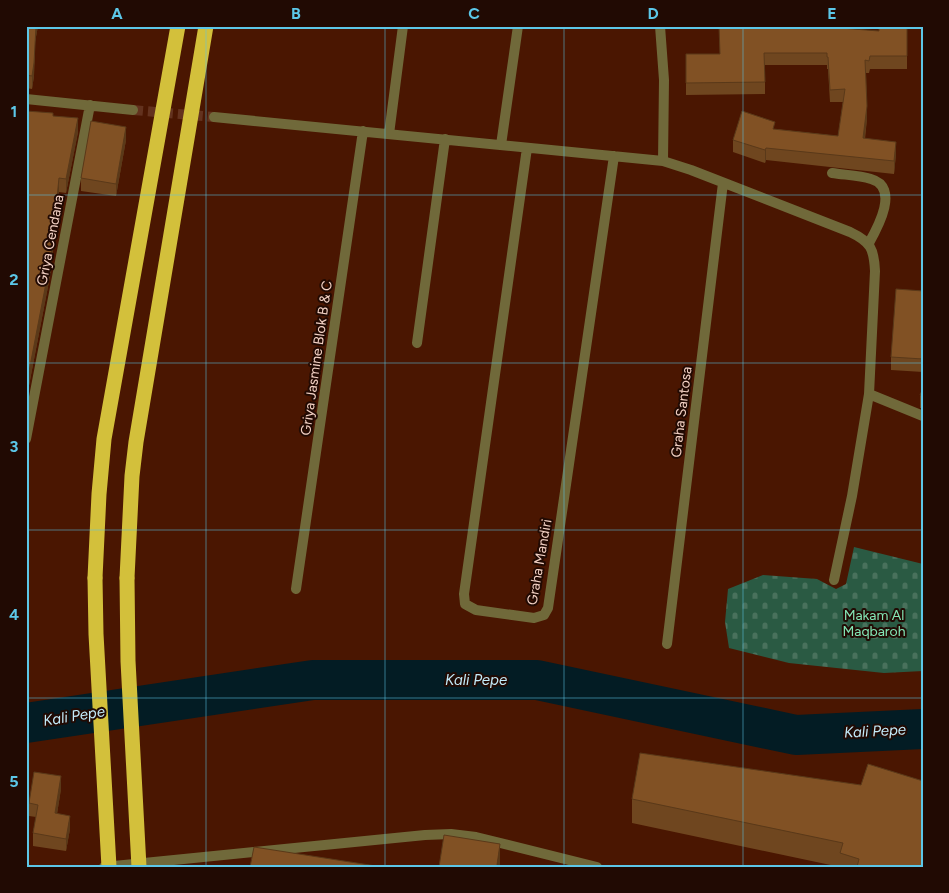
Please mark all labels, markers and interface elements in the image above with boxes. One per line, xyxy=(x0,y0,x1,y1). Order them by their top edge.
text: A xyxy=(111,4,123,23)
text: B xyxy=(291,4,301,23)
text: C xyxy=(468,4,480,23)
text: D xyxy=(647,4,659,23)
text: E xyxy=(827,4,837,23)
text: 1 xyxy=(11,102,17,121)
street label: Griya Cendana xyxy=(33,193,68,287)
text: 2 xyxy=(9,270,19,289)
street label: Griya Jasmine Blok B & C xyxy=(297,280,336,436)
street label: Graha Santosa xyxy=(667,366,696,459)
text: 3 xyxy=(10,437,19,456)
street label: Graha Mandiri xyxy=(524,518,555,606)
text: 4 xyxy=(9,605,19,624)
park label: Makam Al Maqbaroh xyxy=(842,607,906,640)
water label: Kali Pepe xyxy=(445,671,507,689)
water label: Kali Pepe xyxy=(42,702,106,730)
water label: Kali Pepe xyxy=(843,720,907,742)
text: 5 xyxy=(9,772,19,791)

